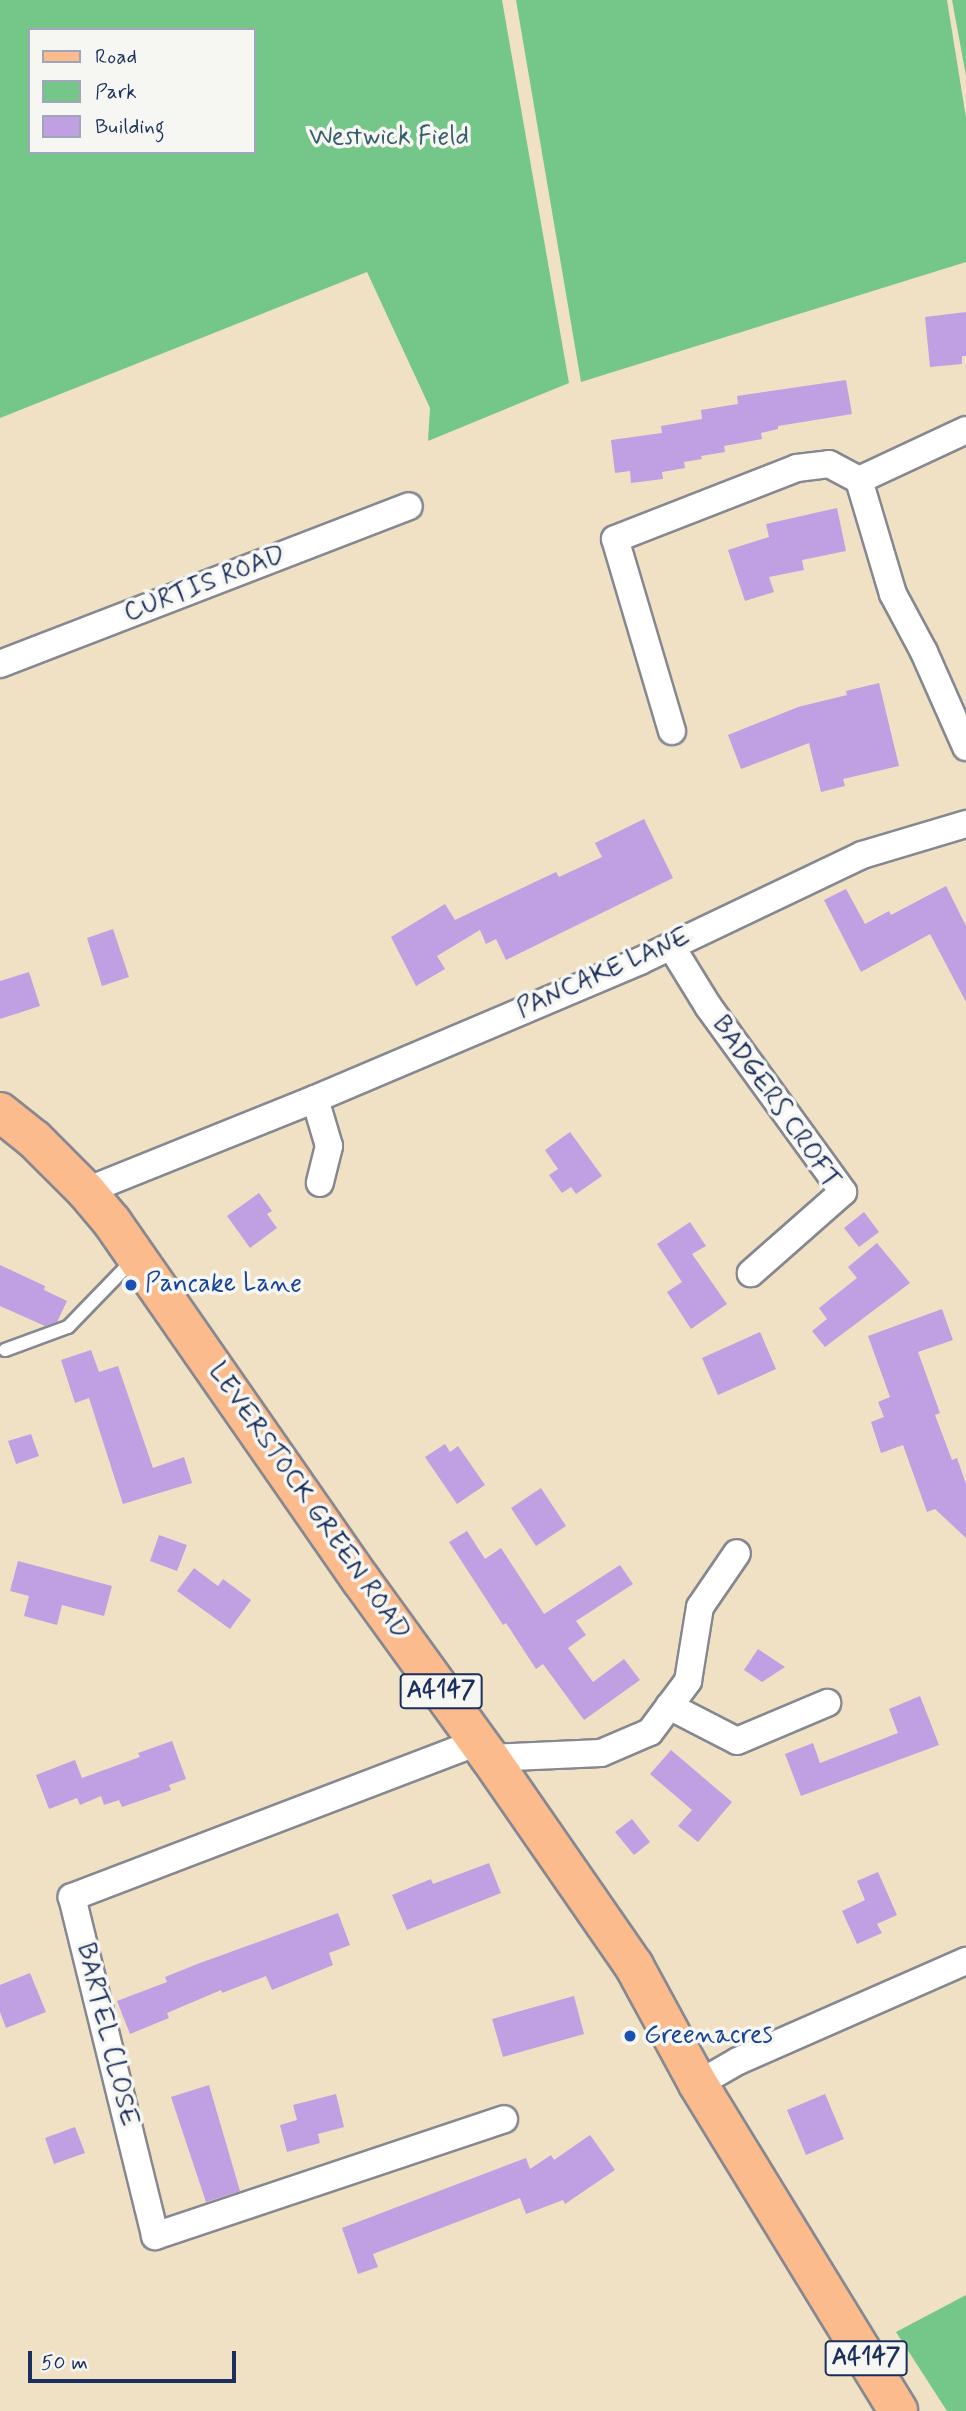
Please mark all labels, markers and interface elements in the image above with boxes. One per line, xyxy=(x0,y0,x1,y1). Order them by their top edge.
legend xyxy=(28,28,256,154)
text: Road xyxy=(95,43,137,71)
text: Park xyxy=(95,78,137,106)
text: Building xyxy=(95,113,165,141)
park label: Westwick Field xyxy=(309,122,469,154)
street label: CURTIS ROAD xyxy=(120,540,290,630)
street label: PANCAKE LANE xyxy=(511,921,697,1027)
street label: BADGERS CROFT xyxy=(704,1011,846,1195)
place label: Pancake Lane xyxy=(145,1269,299,1301)
marker: Pancake Lane xyxy=(123,1277,139,1293)
street label: LEVERSTOCK GREEN ROAD xyxy=(202,1359,414,1645)
road number: A4147 xyxy=(399,1671,483,1712)
street label: BARTEL CLOSE xyxy=(68,1939,144,2131)
place label: Greenacres xyxy=(644,2020,773,2052)
marker: Greenacres xyxy=(622,2028,638,2044)
road number: A4147 xyxy=(824,2337,908,2378)
scale bar xyxy=(32,2338,240,2382)
text: 50 m xyxy=(41,2349,88,2377)

